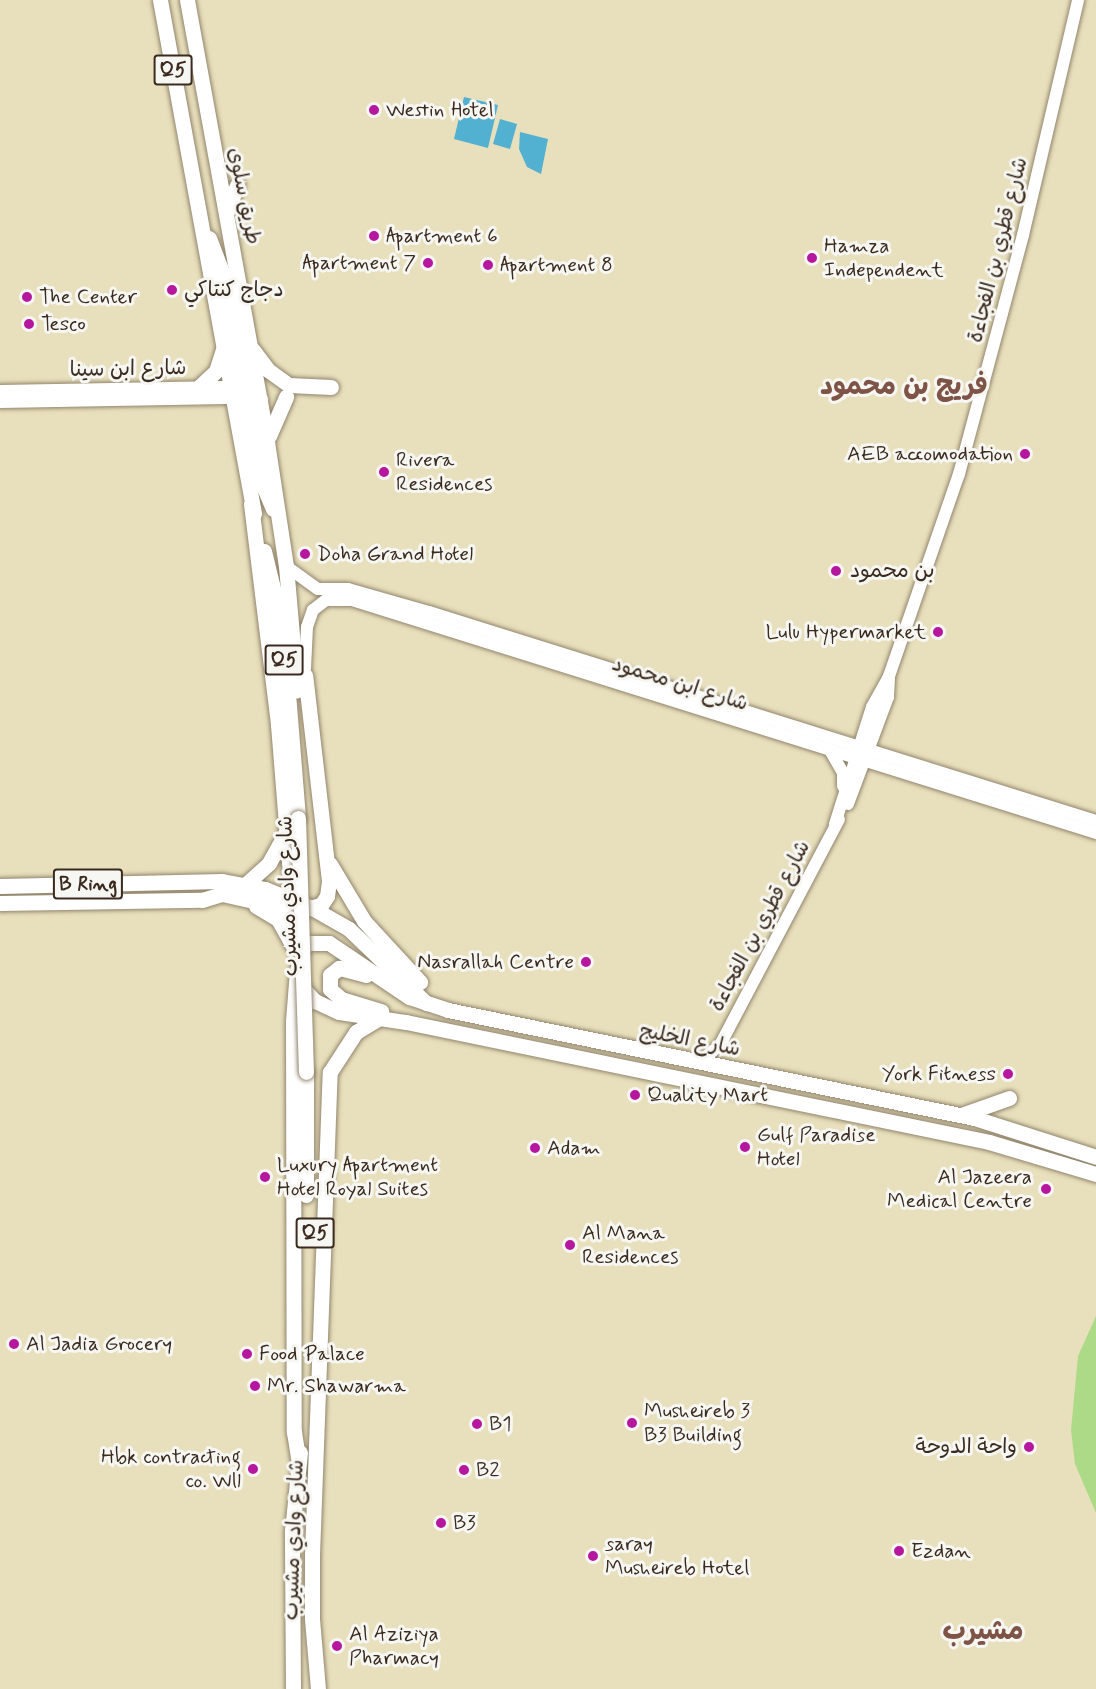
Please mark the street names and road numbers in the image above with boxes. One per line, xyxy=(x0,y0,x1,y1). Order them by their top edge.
road number: Q5 xyxy=(154,53,192,87)
street label: طريق سلوى xyxy=(222,145,266,247)
street label: شارع قطري بن الفجاءة xyxy=(963,155,1033,345)
street label: شارع ابن سينا xyxy=(69,355,187,383)
road number: Q5 xyxy=(264,643,304,677)
street label: شارع ابن محمود xyxy=(609,651,751,717)
street label: شارع وادي مشيرب xyxy=(273,815,303,977)
street label: شارع قطري بن الفجاءة xyxy=(704,836,816,1016)
road number: B Ring xyxy=(54,867,122,901)
street label: شارع الخليج xyxy=(638,1018,742,1062)
road number: Q5 xyxy=(296,1216,334,1250)
street label: شارع وادي مشيرب xyxy=(279,1459,309,1621)

